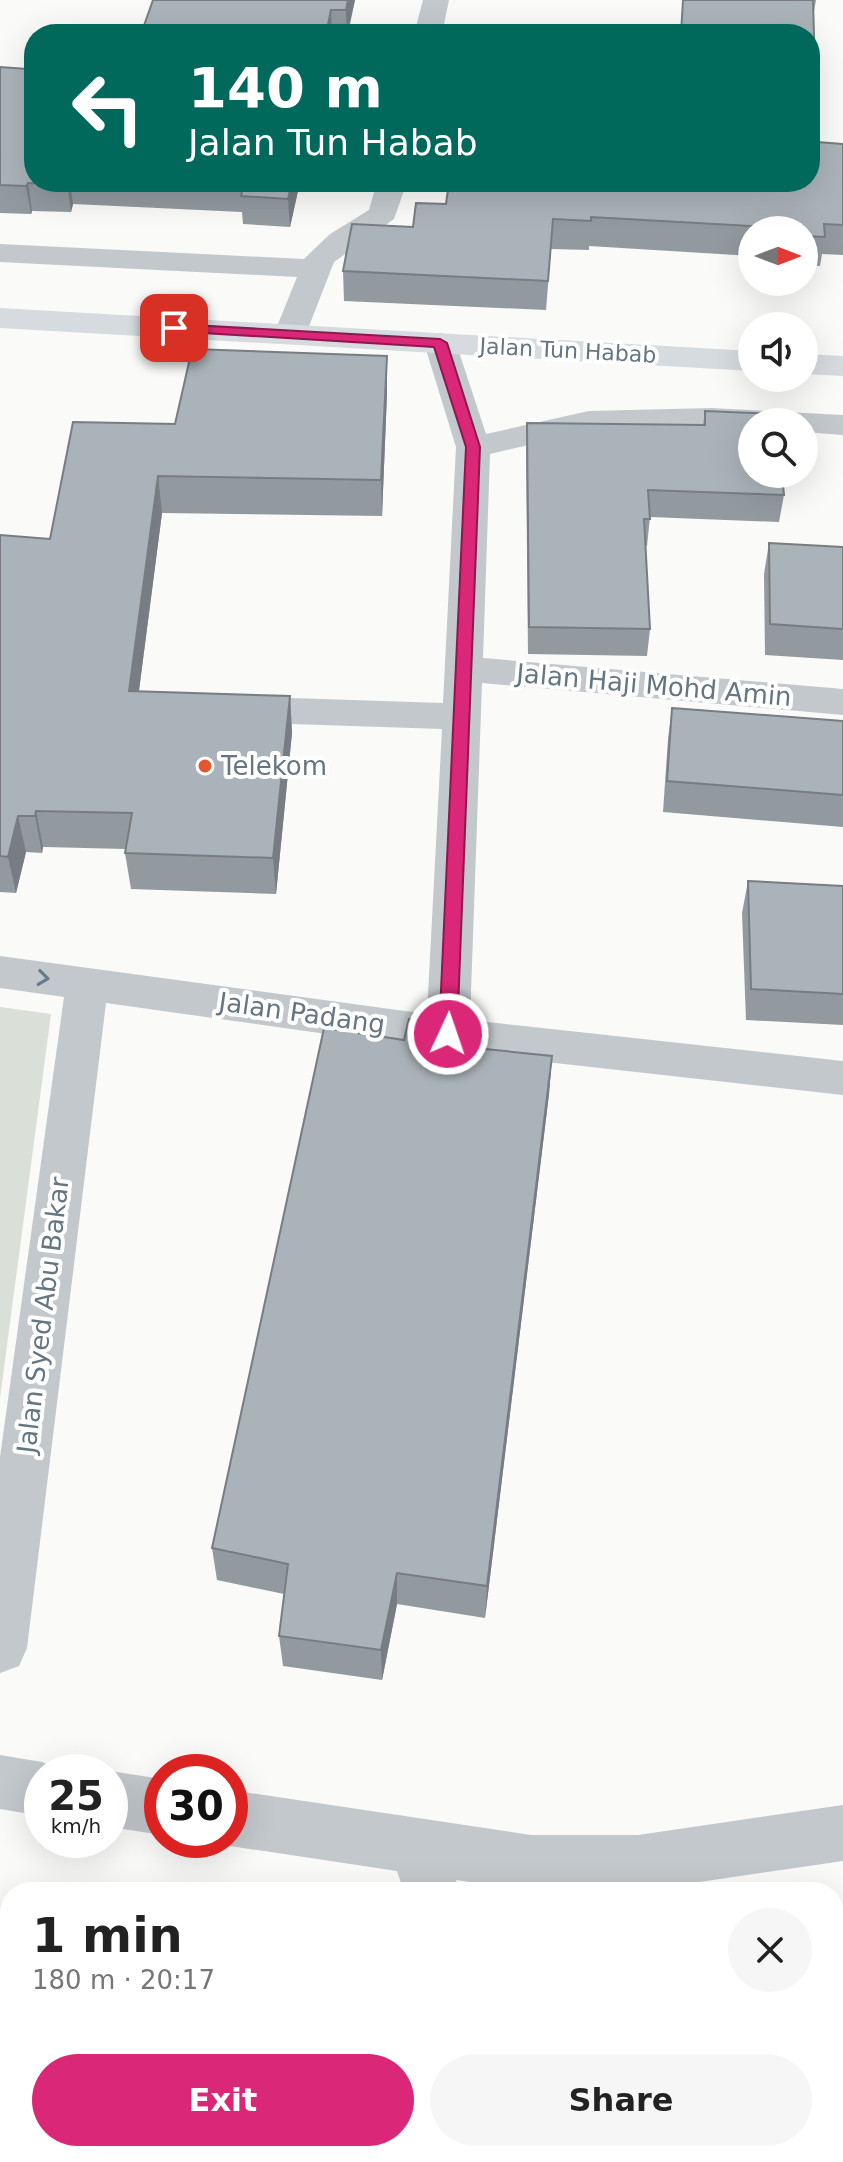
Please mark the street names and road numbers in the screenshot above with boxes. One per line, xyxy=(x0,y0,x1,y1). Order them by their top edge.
street label: Jalan Tun Habab xyxy=(477,333,657,368)
street label: Jalan Haji Mohd Amin xyxy=(513,658,793,712)
street label: Jalan Padang xyxy=(215,986,387,1040)
street label: Jalan Syed Abu Bakar xyxy=(11,1175,75,1457)

